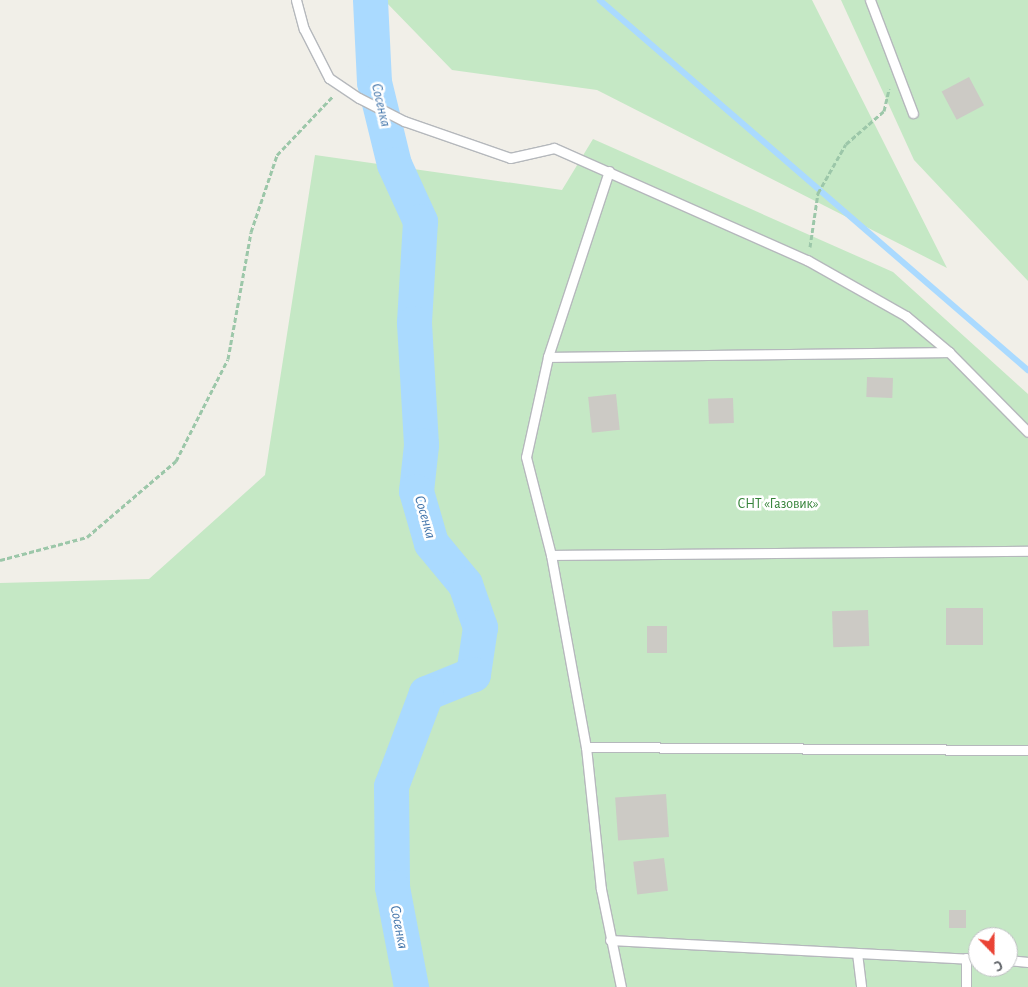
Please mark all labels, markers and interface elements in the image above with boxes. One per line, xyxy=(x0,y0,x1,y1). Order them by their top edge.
water label: Сосенка xyxy=(367,81,395,129)
water label: Сосенка xyxy=(410,493,440,541)
park label: СНТ «Газовик» xyxy=(737,496,819,512)
water label: Сосенка xyxy=(386,904,412,950)
north arrow xyxy=(968,927,1018,977)
text: С xyxy=(992,957,1004,973)

